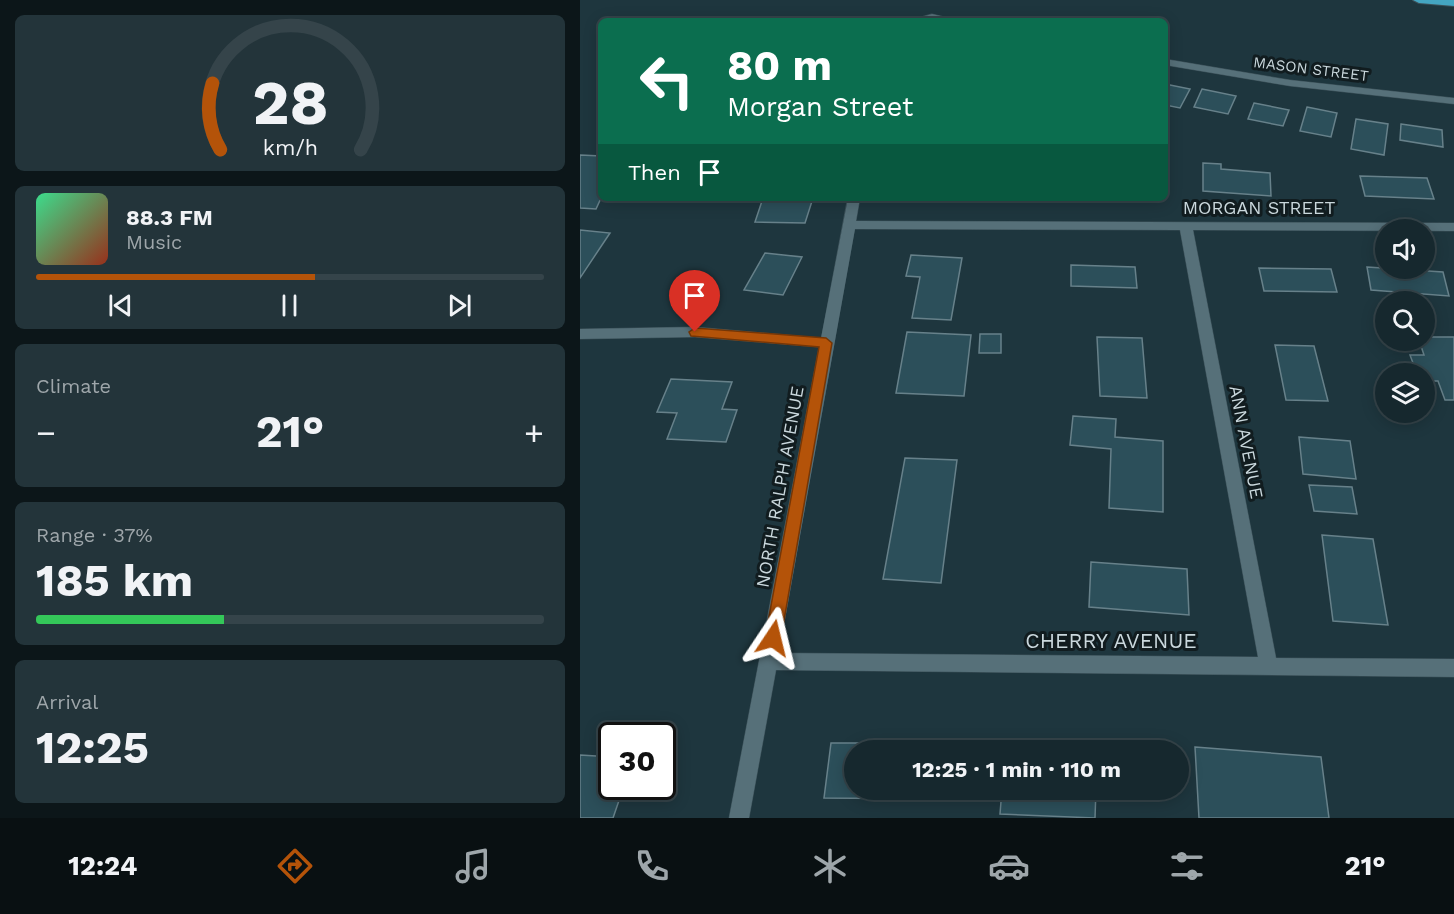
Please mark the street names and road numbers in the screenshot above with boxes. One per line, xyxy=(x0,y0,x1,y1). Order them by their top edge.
street label: MASON STREET xyxy=(1252,53,1370,85)
street label: MORGAN STREET xyxy=(1183,197,1335,218)
street label: ANN AVENUE xyxy=(1225,383,1268,500)
street label: NORTH RALPH AVENUE xyxy=(751,385,808,589)
street label: CHERRY AVENUE xyxy=(1025,628,1197,653)

